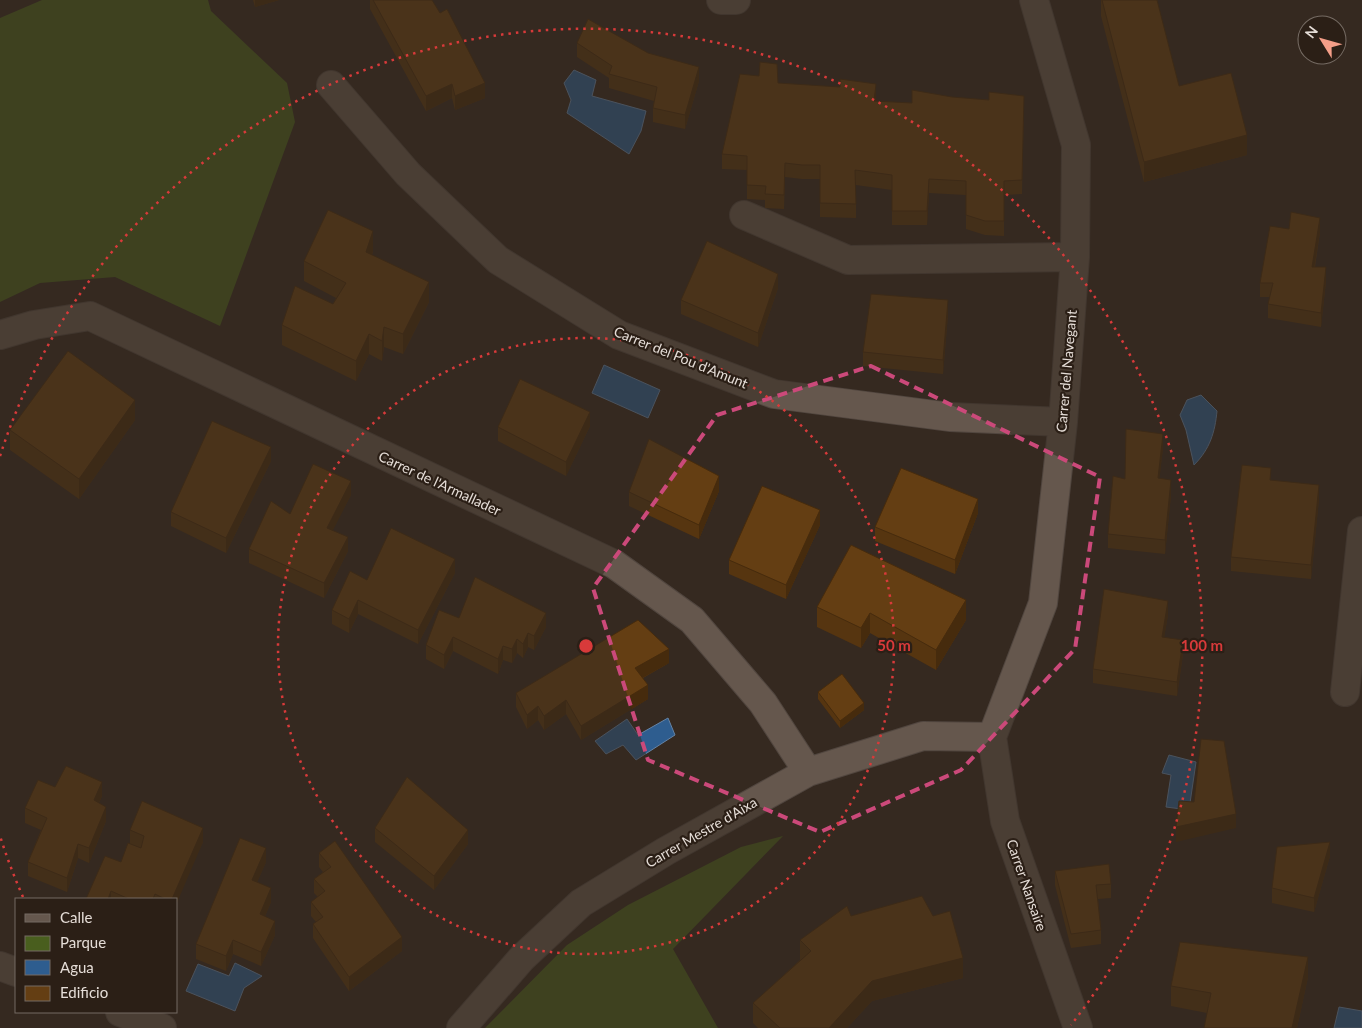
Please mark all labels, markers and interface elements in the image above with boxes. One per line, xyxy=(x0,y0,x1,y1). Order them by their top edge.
north arrow xyxy=(1297,15,1347,65)
text: N xyxy=(1301,22,1321,41)
street label: Carrer del Navegant xyxy=(1052,309,1080,433)
street label: Carrer del Pou d'Amunt xyxy=(612,322,750,392)
street label: Carrer de l'Armallader xyxy=(376,447,504,519)
text: 50 m xyxy=(877,636,911,654)
text: 100 m xyxy=(1181,636,1223,654)
centre of rings xyxy=(577,637,595,655)
street label: Carrer Mestre d'Aixa xyxy=(642,793,760,871)
street label: Carrer Nansaire xyxy=(1003,837,1051,933)
legend xyxy=(15,898,178,1013)
text: Calle xyxy=(60,908,93,926)
text: Parque xyxy=(60,933,106,951)
text: Agua xyxy=(60,958,94,976)
text: Edificio xyxy=(60,983,108,1001)

